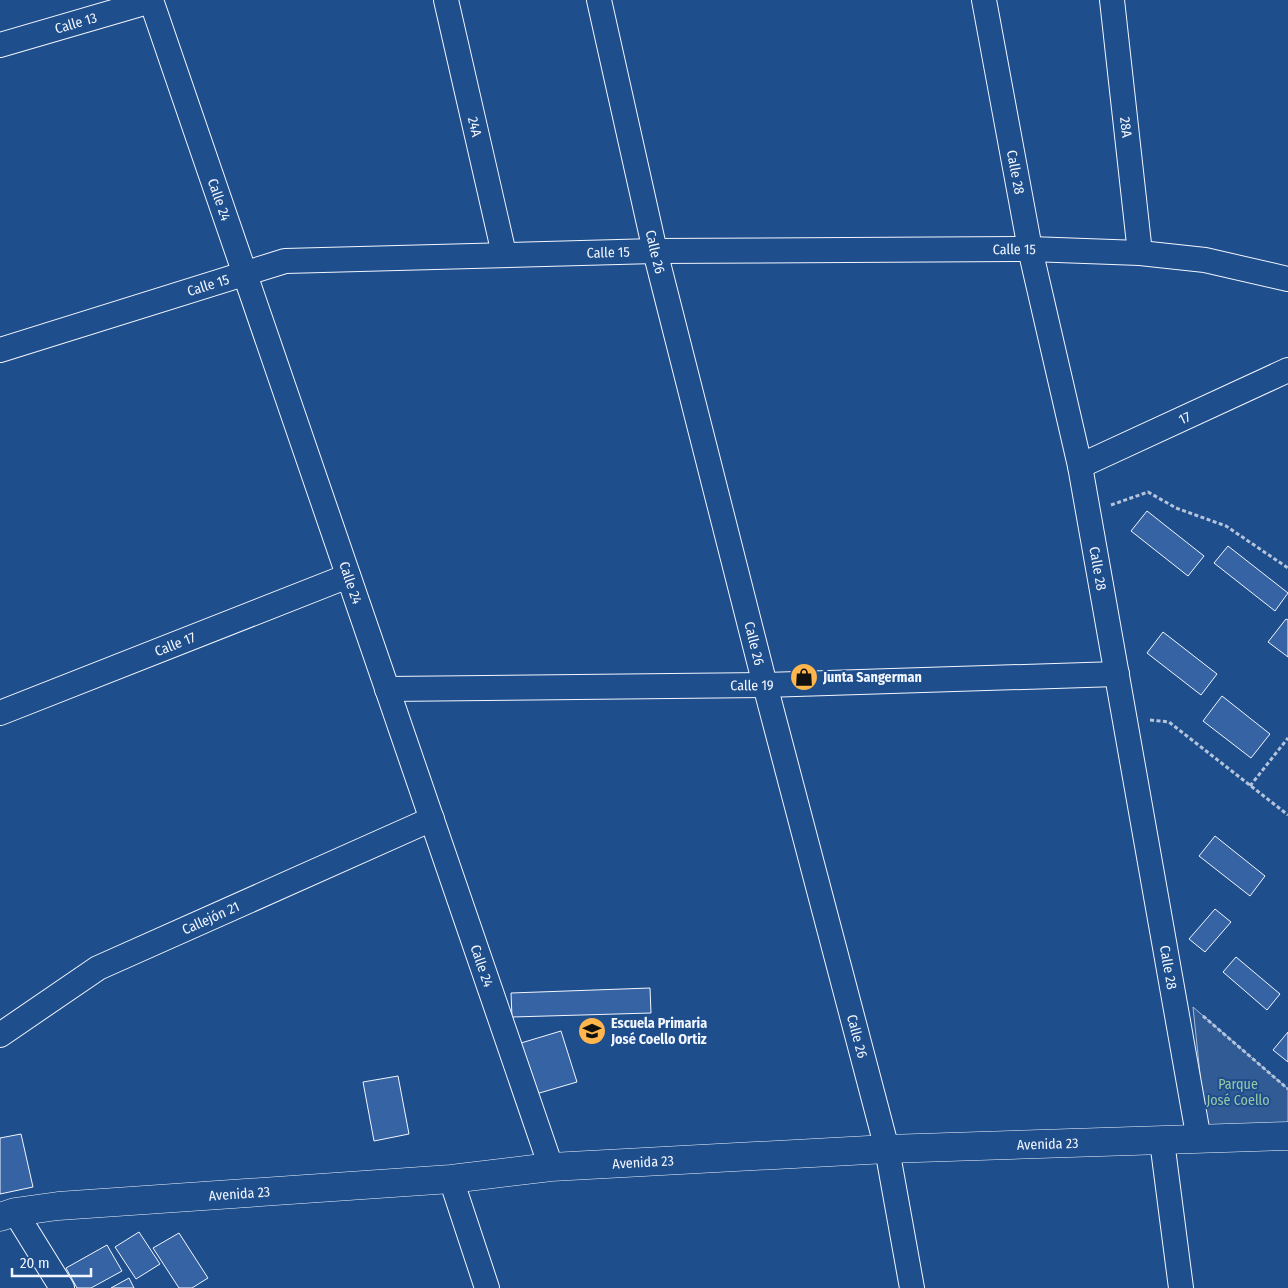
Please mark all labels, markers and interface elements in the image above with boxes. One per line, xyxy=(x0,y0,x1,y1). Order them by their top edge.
street label: Calle 13 xyxy=(53,9,99,38)
street label: 24A xyxy=(464,115,485,139)
street label: 28A xyxy=(1116,116,1135,139)
street label: Calle 28 xyxy=(1003,149,1028,196)
street label: Calle 24 xyxy=(204,176,234,224)
street label: Calle 26 xyxy=(642,228,668,276)
street label: Calle 15 xyxy=(993,241,1036,258)
street label: Calle 15 xyxy=(587,244,630,262)
street label: Calle 15 xyxy=(185,271,231,300)
street label: 17 xyxy=(1176,408,1194,428)
street label: Calle 28 xyxy=(1085,545,1110,592)
street label: Calle 24 xyxy=(335,559,365,607)
street label: Calle 26 xyxy=(740,620,768,667)
street label: Calle 17 xyxy=(152,629,198,660)
shop icon: Junta Sangerman xyxy=(789,662,819,692)
place label: Junta Sangerman xyxy=(822,669,922,686)
street label: Calle 19 xyxy=(730,677,774,694)
street label: Callejón 21 xyxy=(180,898,242,938)
street label: Calle 24 xyxy=(466,942,497,990)
street label: Calle 28 xyxy=(1156,944,1180,991)
street label: Calle 26 xyxy=(843,1013,871,1060)
place label: Escuela Primaria José Coello Ortiz xyxy=(610,1015,707,1048)
school or university icon: Escuela Primaria José Coello Ortiz xyxy=(577,1016,607,1046)
park label: Parque José Coello xyxy=(1206,1076,1270,1109)
street label: Avenida 23 xyxy=(1017,1135,1079,1154)
street label: Avenida 23 xyxy=(612,1152,674,1173)
street label: Avenida 23 xyxy=(208,1183,271,1205)
scale bar xyxy=(12,1246,91,1278)
text: 20 m xyxy=(20,1254,50,1272)

